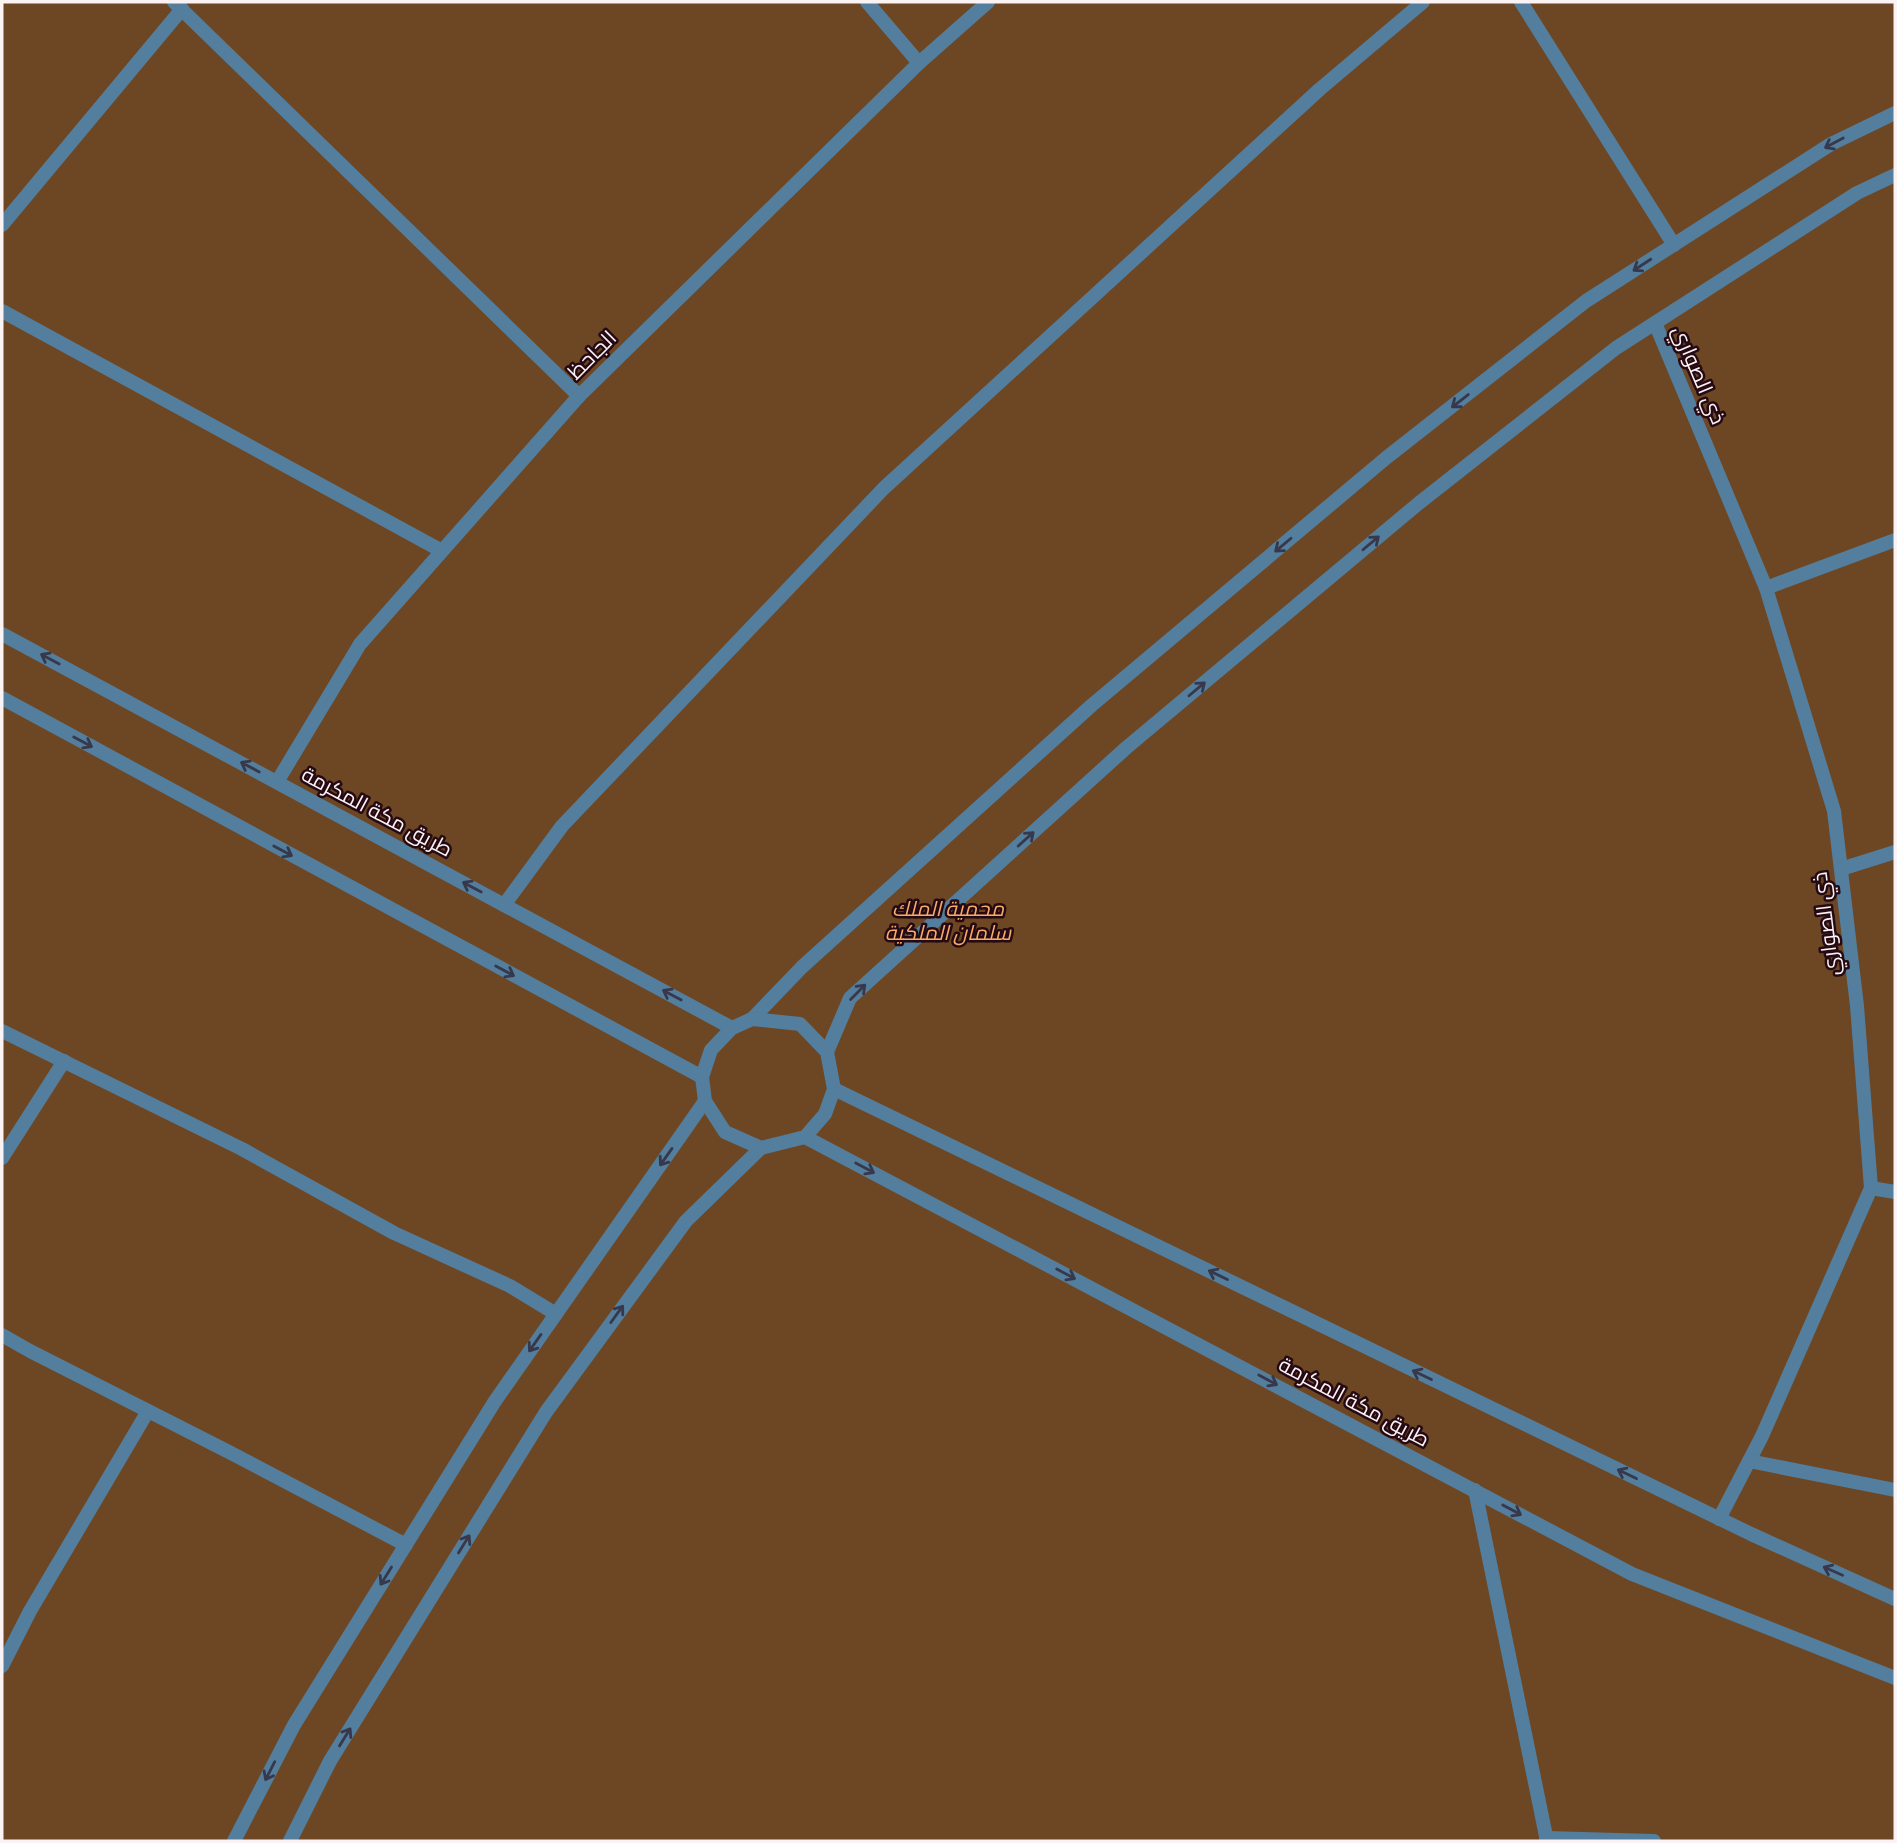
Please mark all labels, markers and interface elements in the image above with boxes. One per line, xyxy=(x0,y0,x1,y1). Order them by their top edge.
one-way arrow xyxy=(1824,137,1845,150)
one-way arrow xyxy=(1633,258,1652,273)
street label: ذي الصواري xyxy=(1664,322,1731,429)
street label: الجاحظ xyxy=(562,325,622,385)
one-way arrow xyxy=(1451,393,1469,408)
one-way arrow xyxy=(1362,535,1380,551)
one-way arrow xyxy=(1275,537,1293,553)
one-way arrow xyxy=(40,652,60,666)
one-way arrow xyxy=(1187,681,1205,697)
one-way arrow xyxy=(73,736,93,750)
one-way arrow xyxy=(240,760,261,774)
street label: طريق مكة المكرمة xyxy=(297,761,457,863)
one-way arrow xyxy=(1017,831,1035,847)
one-way arrow xyxy=(273,844,293,858)
street label: ذي الصواري xyxy=(1807,870,1848,978)
one-way arrow xyxy=(462,880,482,894)
park label: محمية الملك سلمان الملكية xyxy=(885,896,1012,946)
one-way arrow xyxy=(494,964,515,978)
one-way arrow xyxy=(849,984,866,1001)
one-way arrow xyxy=(662,988,683,1002)
one-way arrow xyxy=(659,1147,673,1166)
one-way arrow xyxy=(854,1162,875,1176)
one-way arrow xyxy=(1056,1268,1076,1282)
one-way arrow xyxy=(1208,1268,1229,1282)
one-way arrow xyxy=(610,1305,625,1324)
one-way arrow xyxy=(528,1333,542,1352)
street label: طريق مكة المكرمة xyxy=(1274,1351,1434,1453)
one-way arrow xyxy=(1412,1368,1433,1381)
one-way arrow xyxy=(1257,1374,1278,1388)
one-way arrow xyxy=(1617,1467,1638,1481)
one-way arrow xyxy=(1501,1504,1522,1517)
one-way arrow xyxy=(458,1534,472,1554)
one-way arrow xyxy=(1823,1564,1844,1577)
one-way arrow xyxy=(379,1566,394,1585)
one-way arrow xyxy=(338,1728,352,1748)
one-way arrow xyxy=(263,1760,276,1781)

